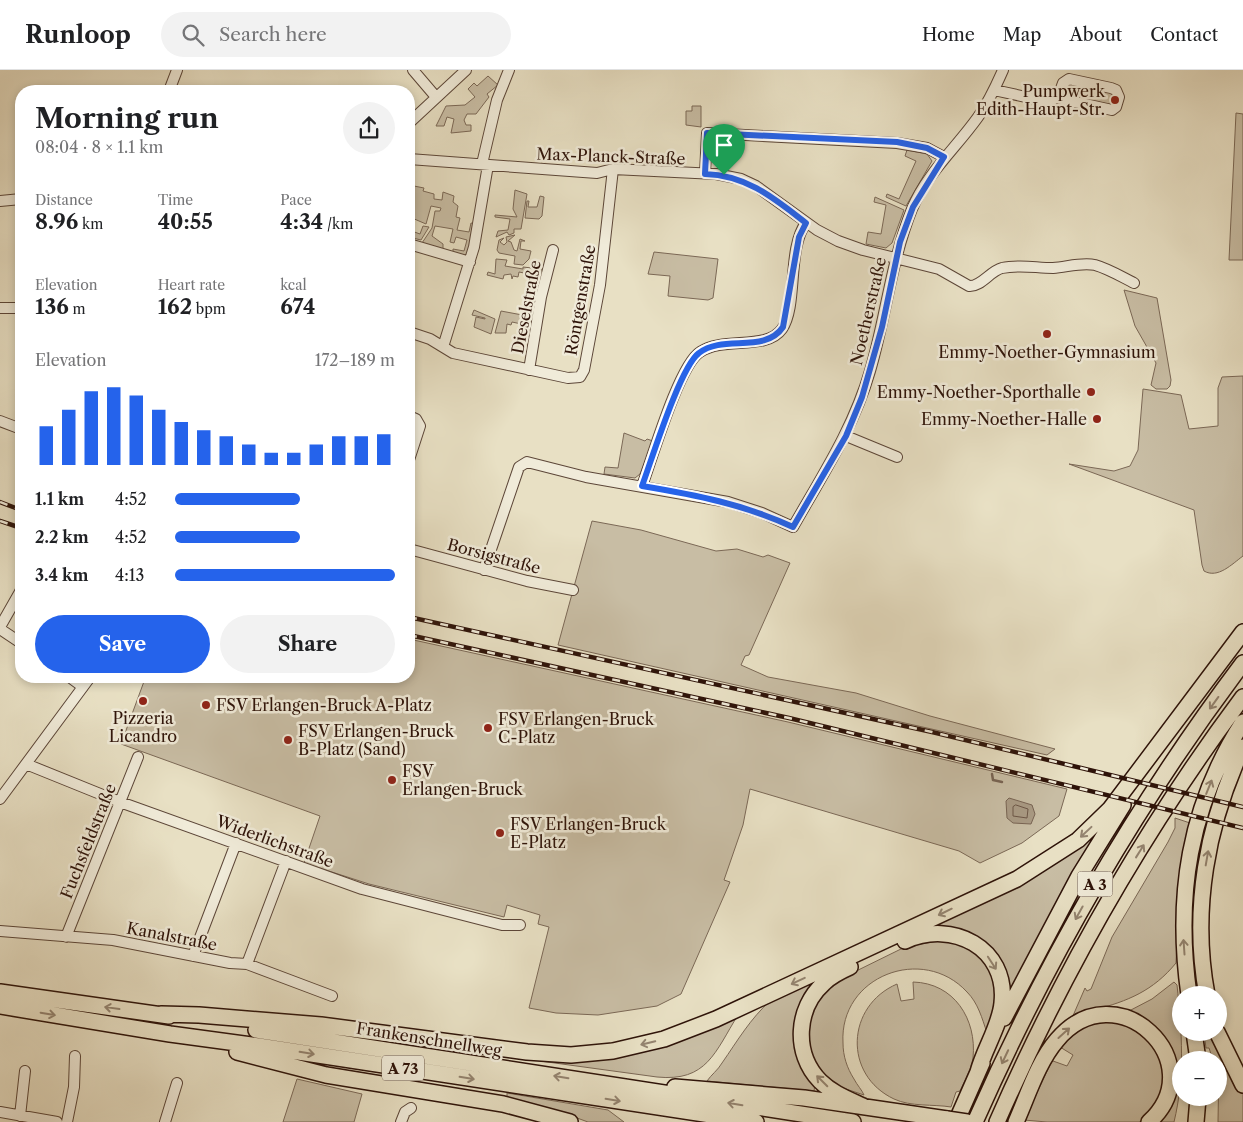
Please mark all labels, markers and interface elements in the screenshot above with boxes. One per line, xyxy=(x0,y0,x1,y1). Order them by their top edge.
search box xyxy=(161,12,511,57)
text: Runloop xyxy=(25,20,131,49)
icon: search xyxy=(179,21,207,49)
text: Search here xyxy=(219,23,327,46)
text: Home xyxy=(922,24,975,46)
text: Map xyxy=(1003,24,1041,46)
text: About xyxy=(1069,24,1122,46)
text: Contact xyxy=(1150,24,1218,46)
place label: Pumpwerk Edith-Haupt-Str. xyxy=(976,81,1106,119)
marker: Pumpwerk Edith-Haupt-Str. xyxy=(1109,94,1121,106)
text: Morning run xyxy=(35,101,219,135)
button: share xyxy=(343,102,395,154)
pin xyxy=(703,124,745,175)
icon: arrive xyxy=(710,131,738,159)
text: 08:04 · 8 × 1.1 km xyxy=(35,137,163,157)
street label: Max-Planck-Straße xyxy=(536,143,686,169)
text: Distance xyxy=(35,191,93,209)
text: Time xyxy=(158,191,193,209)
text: Pace xyxy=(280,191,312,209)
text: 8.96 xyxy=(35,209,78,234)
text: 40:55 xyxy=(158,209,213,234)
text: 4:34 xyxy=(280,209,323,234)
text: km xyxy=(78,215,103,233)
text: /km xyxy=(323,215,353,233)
street label: Röntgenstraße xyxy=(560,243,600,357)
street label: Noetherstraße xyxy=(846,255,890,367)
street label: Dieselstraße xyxy=(507,258,545,356)
text: Elevation xyxy=(35,276,98,294)
text: Heart rate xyxy=(158,276,225,294)
text: kcal xyxy=(280,276,307,294)
text: 136 xyxy=(35,294,69,319)
text: 162 xyxy=(158,294,192,319)
text: 674 xyxy=(280,294,315,319)
text: m xyxy=(69,300,86,318)
text: bpm xyxy=(192,300,226,318)
marker: Emmy-Noether-Gymnasium xyxy=(1041,328,1053,340)
place label: Emmy-Noether-Gymnasium xyxy=(938,342,1156,362)
text: Elevation xyxy=(35,350,106,370)
text: 172–189 m xyxy=(315,350,395,370)
place label: Emmy-Noether-Sporthalle xyxy=(877,382,1081,402)
marker: Emmy-Noether-Sporthalle xyxy=(1085,386,1097,398)
place label: Emmy-Noether-Halle xyxy=(921,409,1087,429)
marker: Emmy-Noether-Halle xyxy=(1091,413,1103,425)
text: 1.1 km xyxy=(35,489,84,509)
text: 4:52 xyxy=(115,489,147,509)
text: 2.2 km xyxy=(35,527,89,547)
text: 4:52 xyxy=(115,527,147,547)
street label: Borsigstraße xyxy=(445,534,543,578)
text: 3.4 km xyxy=(35,565,88,585)
text: 4:13 xyxy=(115,565,144,585)
button: Save xyxy=(35,615,210,673)
button: Share xyxy=(220,615,395,673)
marker: Pizzeria Licandro xyxy=(137,695,149,707)
place label: FSV Erlangen-Bruck A-Platz xyxy=(216,695,432,715)
one-way arrow xyxy=(1209,696,1219,710)
marker: FSV Erlangen-Bruck A-Platz xyxy=(200,699,212,711)
place label: Pizzeria Licandro xyxy=(109,708,177,746)
place label: FSV Erlangen-Bruck C-Platz xyxy=(498,709,655,747)
place label: FSV Erlangen-Bruck B-Platz (Sand) xyxy=(298,721,455,759)
marker: FSV Erlangen-Bruck C-Platz xyxy=(482,722,494,734)
marker: FSV Erlangen-Bruck B-Platz (Sand) xyxy=(282,734,294,746)
place label: FSV Erlangen-Bruck xyxy=(402,761,524,799)
marker: FSV Erlangen-Bruck xyxy=(386,774,398,786)
one-way arrow xyxy=(1204,780,1214,795)
street label: Fuchsfeldstraße xyxy=(56,781,120,901)
street label: Widerlichstraße xyxy=(213,810,337,872)
place label: FSV Erlangen-Bruck E-Platz xyxy=(510,814,667,852)
one-way arrow xyxy=(1079,826,1092,838)
marker: FSV Erlangen-Bruck E-Platz xyxy=(494,827,506,839)
one-way arrow xyxy=(1136,844,1146,858)
one-way arrow xyxy=(1202,850,1212,866)
road number: A 3 xyxy=(1078,872,1112,896)
one-way arrow xyxy=(1074,905,1084,920)
one-way arrow xyxy=(938,908,953,917)
street label: Kanalstraße xyxy=(125,917,219,955)
one-way arrow xyxy=(1180,939,1189,955)
one-way arrow xyxy=(987,956,997,970)
one-way arrow xyxy=(791,977,806,986)
map controls xyxy=(1172,986,1227,1106)
button: + xyxy=(1172,986,1227,1041)
one-way arrow xyxy=(105,1002,121,1012)
one-way arrow xyxy=(40,1009,56,1019)
street label: Frankenschnellweg xyxy=(355,1018,504,1060)
one-way arrow xyxy=(1057,1028,1070,1039)
one-way arrow xyxy=(640,1039,656,1048)
one-way arrow xyxy=(299,1048,315,1058)
one-way arrow xyxy=(999,1049,1009,1064)
button: − xyxy=(1172,1051,1227,1106)
road number: A 73 xyxy=(382,1056,424,1080)
one-way arrow xyxy=(553,1071,569,1081)
one-way arrow xyxy=(459,1073,475,1083)
one-way arrow xyxy=(816,1076,828,1088)
one-way arrow xyxy=(605,1096,621,1106)
one-way arrow xyxy=(728,1099,744,1109)

